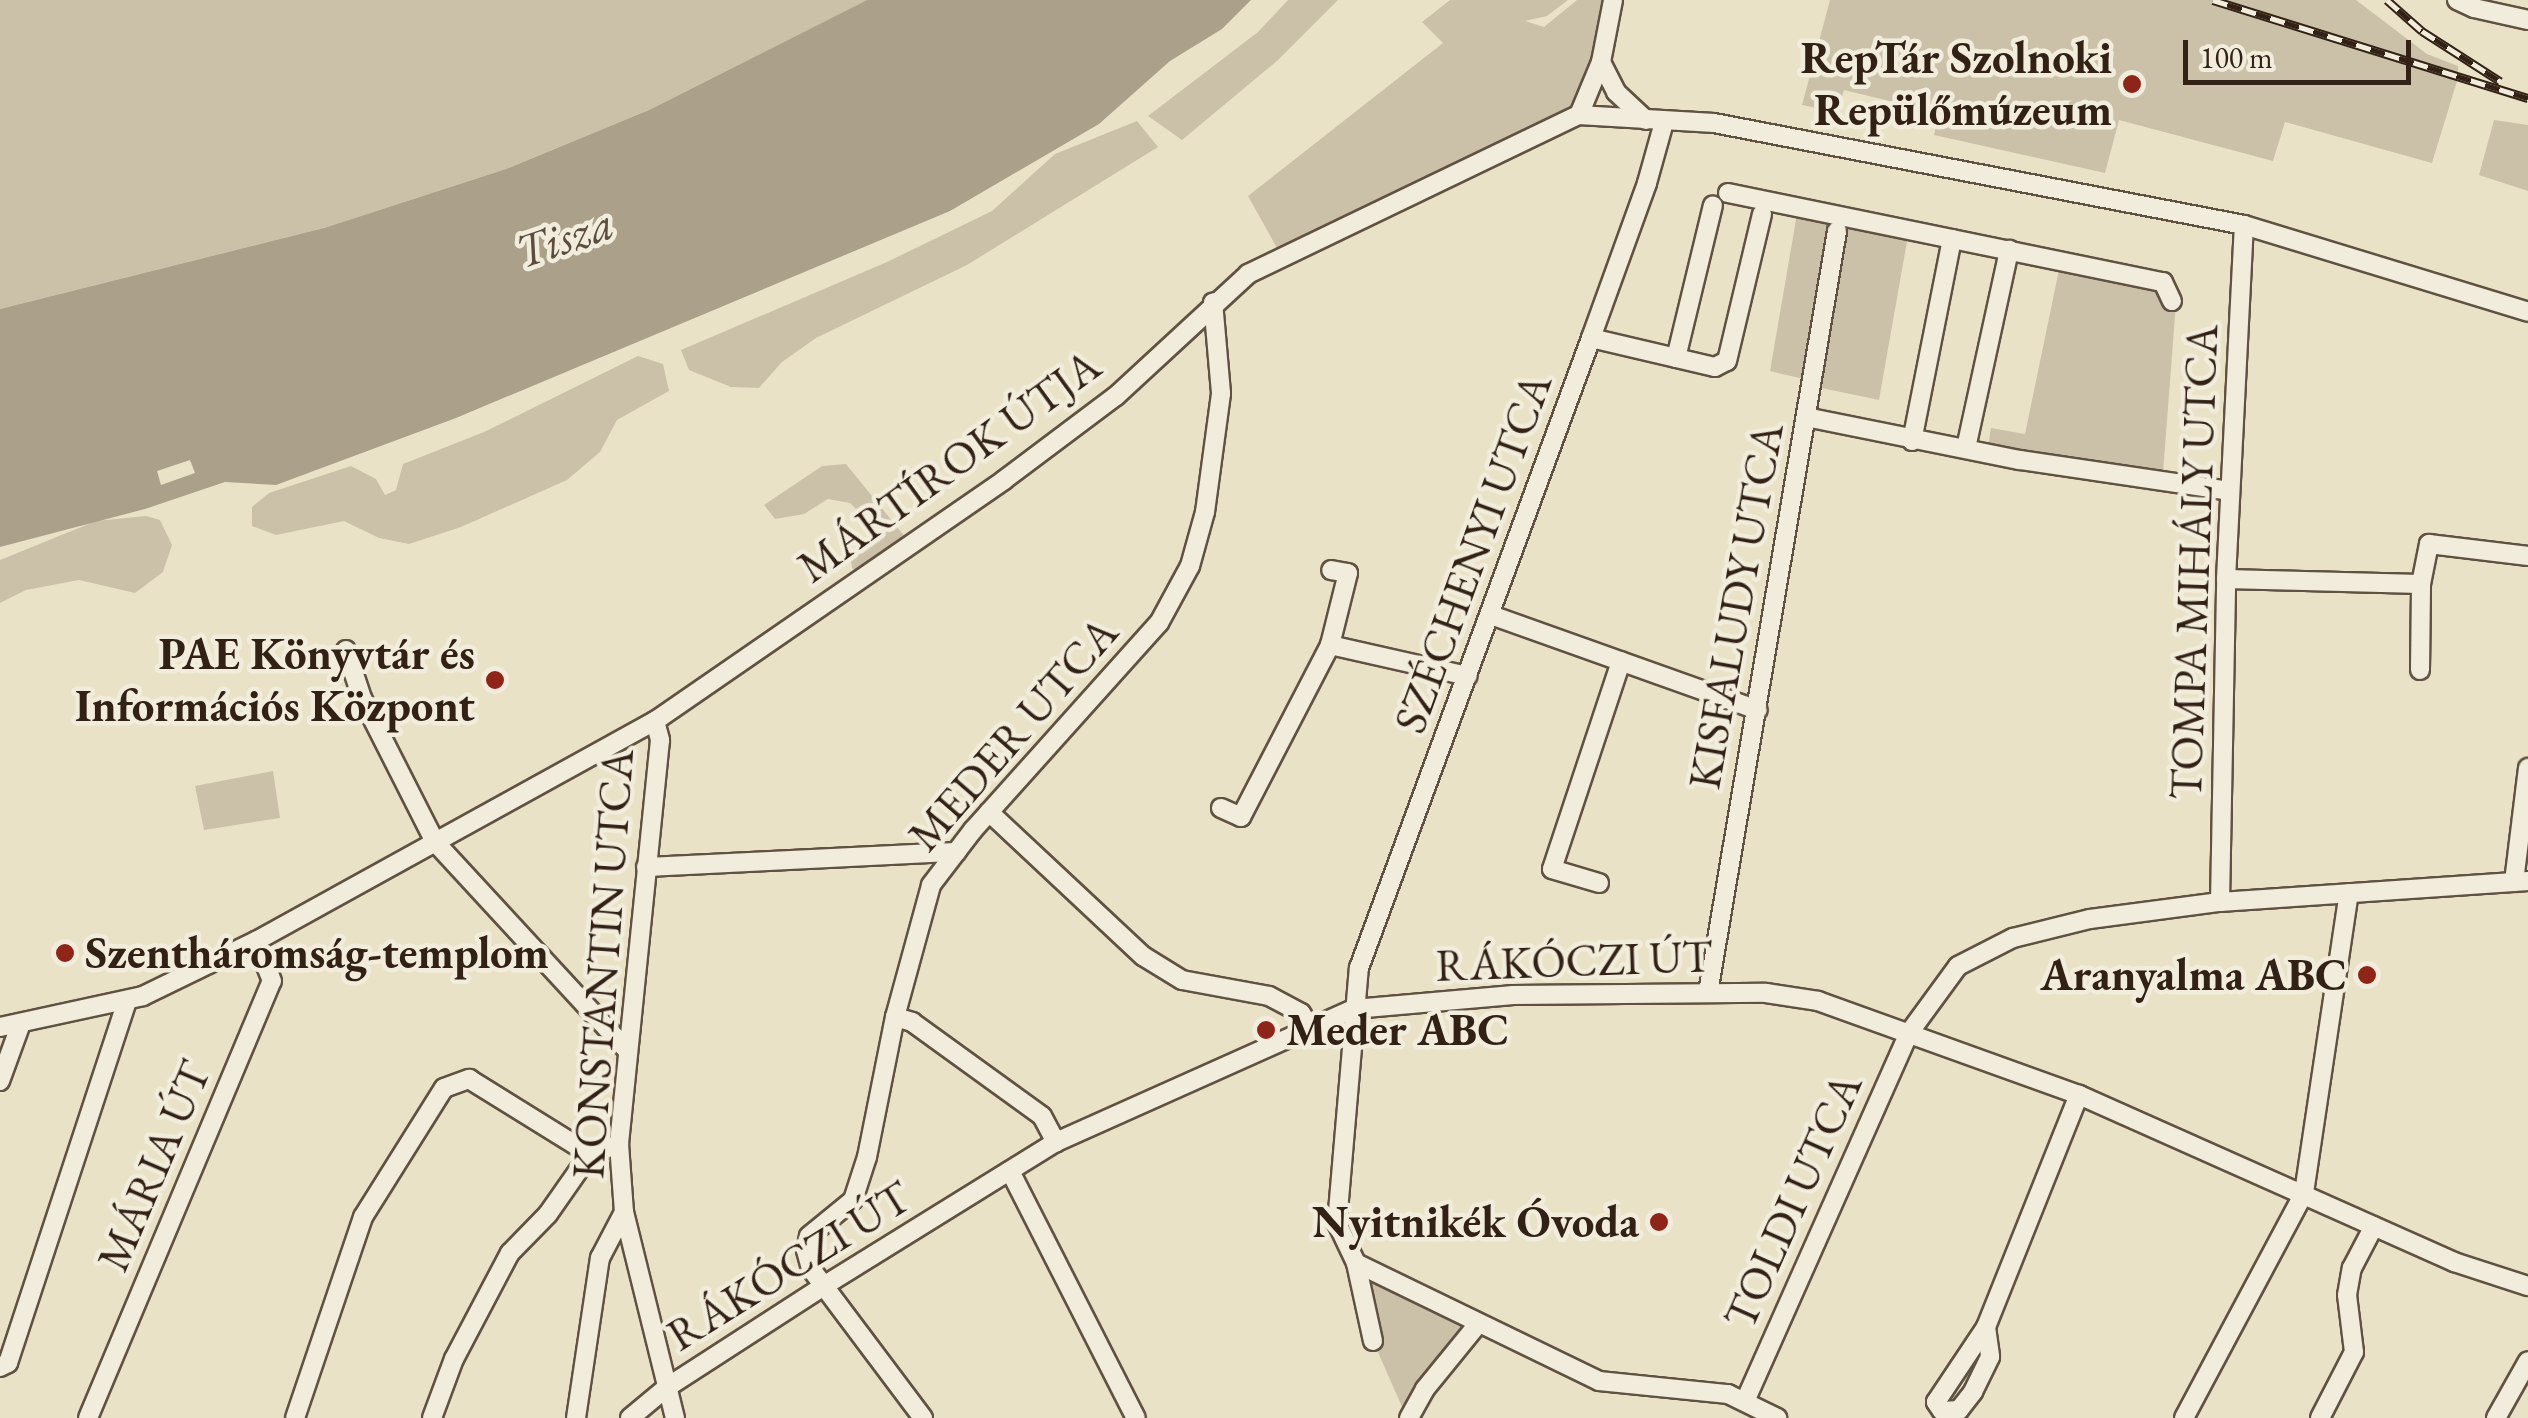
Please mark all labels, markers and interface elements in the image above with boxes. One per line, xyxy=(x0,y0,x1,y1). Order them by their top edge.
scale bar xyxy=(2188,20,2416,82)
place label: RepTár Szolnoki Repülőmúzeum xyxy=(1801,31,2112,137)
text: 100 m xyxy=(2200,38,2273,77)
marker: RepTár Szolnoki Repülőmúzeum xyxy=(2121,73,2143,95)
water label: Tisza xyxy=(507,193,621,281)
street label: TOMPA MIHÁLY UTCA xyxy=(2159,324,2229,800)
street label: MÁRTÍROK ÚTJA xyxy=(787,338,1111,594)
street label: SZÉCHENYI UTCA xyxy=(1383,366,1563,740)
street label: KISFALUDY UTCA xyxy=(1677,419,1795,793)
street label: MEDER UTCA xyxy=(897,606,1129,862)
place label: PAE Könyvtár és Információs Központ xyxy=(75,627,475,733)
marker: PAE Könyvtár és Információs Központ xyxy=(484,669,506,691)
street label: KONSTANTIN UTCA xyxy=(561,747,645,1181)
place label: Szentháromság-templom xyxy=(85,926,549,980)
street label: RÁKÓCZI ÚT xyxy=(1435,929,1713,993)
marker: Szentháromság-templom xyxy=(54,942,76,964)
place label: Aranyalma ABC xyxy=(2040,948,2347,1002)
marker: Aranyalma ABC xyxy=(2356,964,2378,986)
place label: Meder ABC xyxy=(1286,1003,1509,1057)
marker: Meder ABC xyxy=(1255,1019,1277,1041)
street label: MÁRIA ÚT xyxy=(86,1053,222,1279)
street label: TOLDI UTCA xyxy=(1713,1065,1873,1337)
street label: RÁKÓCZI ÚT xyxy=(657,1170,921,1362)
place label: Nyitnikék Óvoda xyxy=(1312,1195,1639,1249)
marker: Nyitnikék Óvoda xyxy=(1648,1211,1670,1233)

